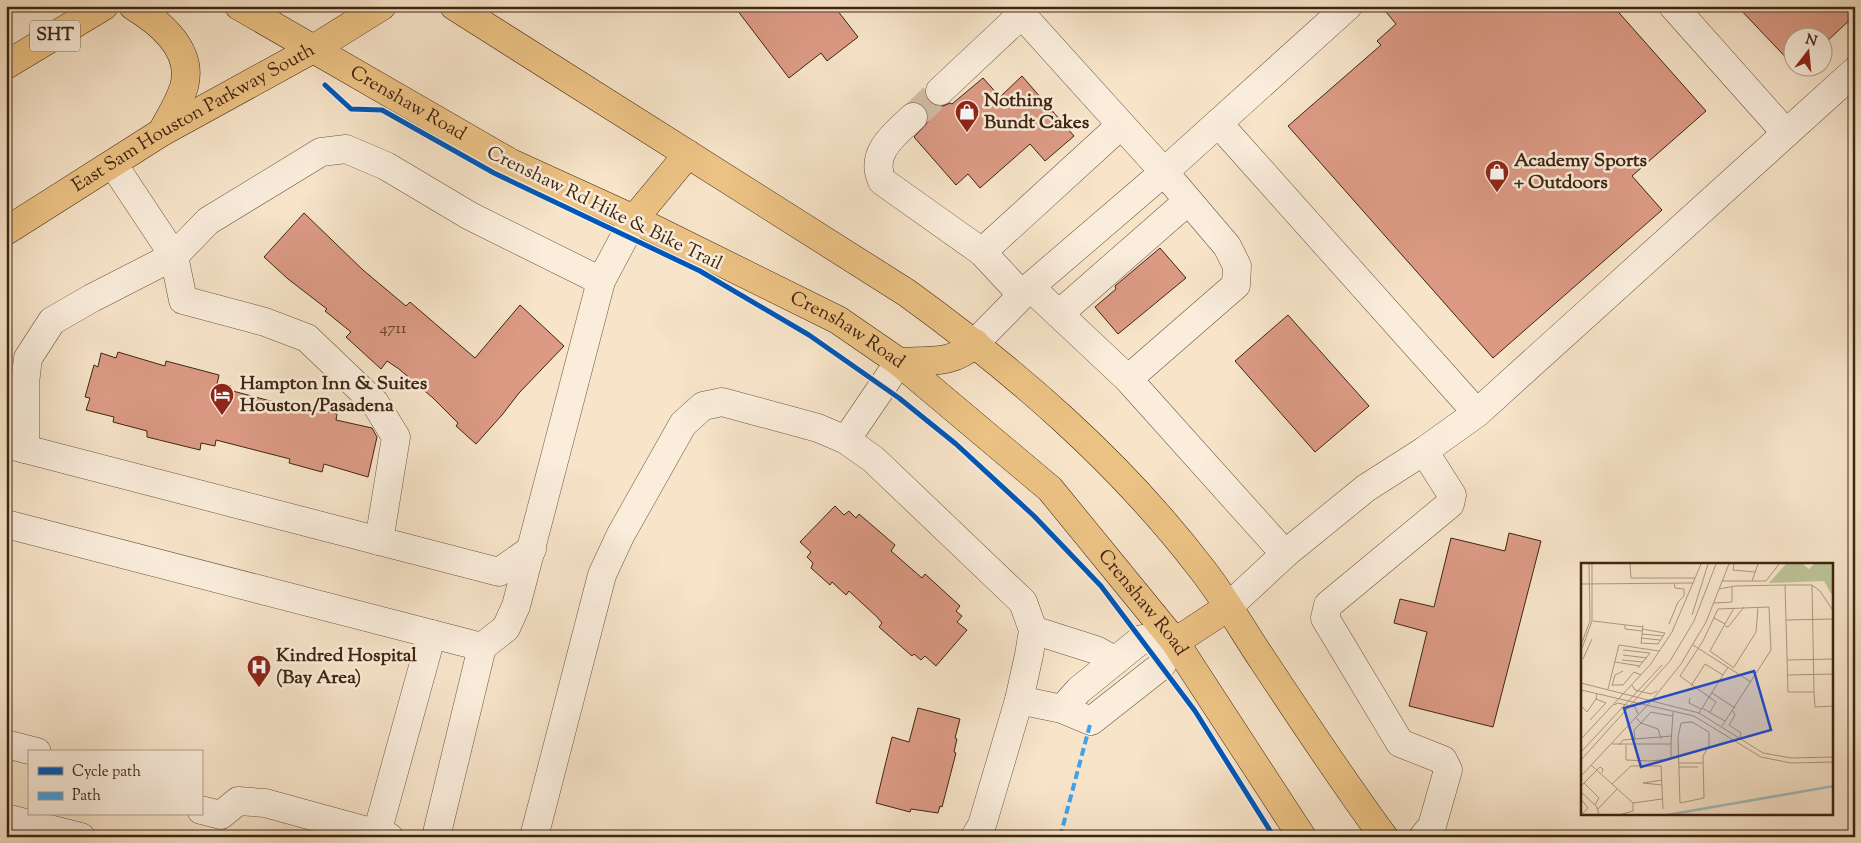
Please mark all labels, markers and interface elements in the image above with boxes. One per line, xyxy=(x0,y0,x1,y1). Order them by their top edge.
road number: SHT xyxy=(30,20,80,52)
north arrow xyxy=(1784,28,1834,78)
text: N xyxy=(1803,30,1819,53)
street label: East Sam Houston Parkway South xyxy=(67,37,320,199)
street label: Crenshaw Road xyxy=(345,59,471,148)
place label: Nothing Bundt Cakes xyxy=(984,88,1090,137)
shop icon: Nothing Bundt Cakes xyxy=(954,99,980,133)
street label: Crenshaw Rd Hike & Bike Trail xyxy=(482,140,726,278)
place label: Academy Sports + Outdoors xyxy=(1514,148,1648,197)
shop icon: Academy Sports + Outdoors xyxy=(1484,159,1510,193)
street label: Crenshaw Road xyxy=(785,285,910,376)
house number: 4711 xyxy=(380,318,407,341)
place label: Hampton Inn & Suites Houston/Pasadena xyxy=(240,371,428,420)
hotel icon: Hampton Inn & Suites Houston/Pasadena xyxy=(209,382,235,416)
street label: Crenshaw Road xyxy=(1091,544,1194,662)
inset map xyxy=(1581,563,1834,816)
place label: Kindred Hospital (Bay Area) xyxy=(276,643,417,692)
hospital icon: Kindred Hospital (Bay Area) xyxy=(246,654,272,688)
legend xyxy=(28,750,202,816)
text: Cycle path xyxy=(72,762,141,783)
text: Path xyxy=(72,786,101,807)

